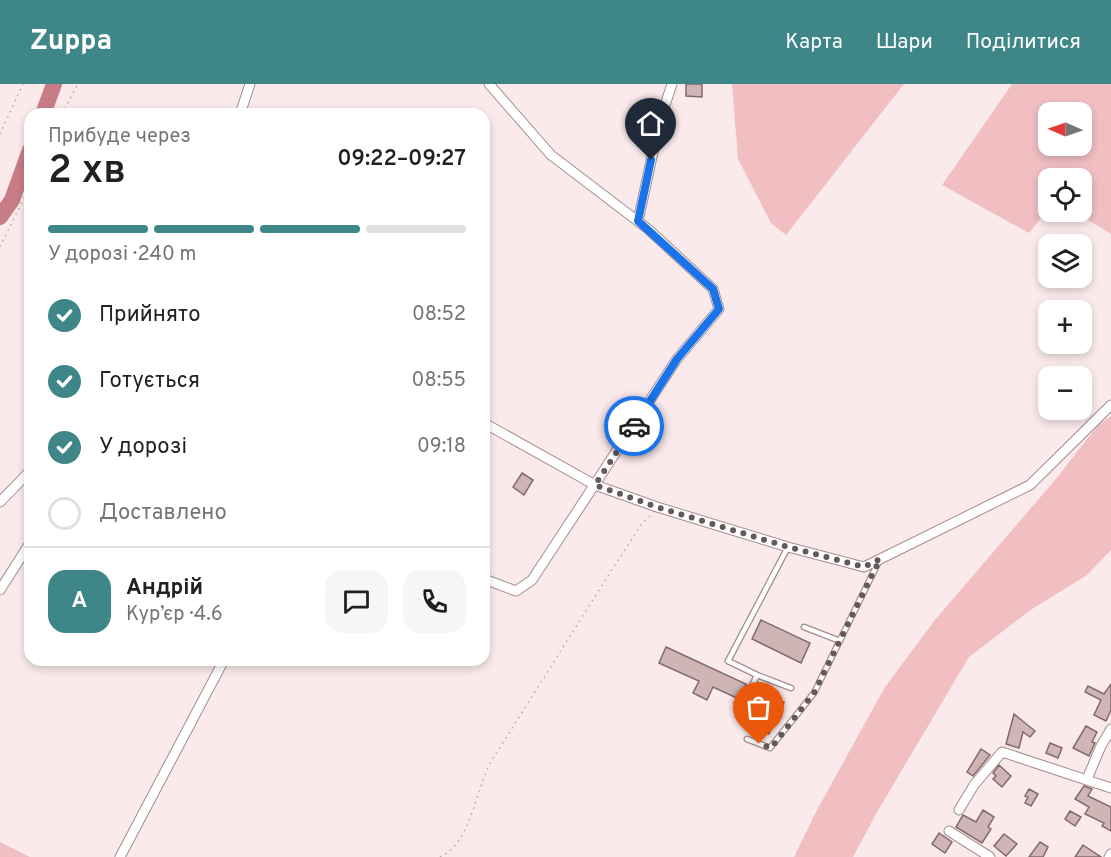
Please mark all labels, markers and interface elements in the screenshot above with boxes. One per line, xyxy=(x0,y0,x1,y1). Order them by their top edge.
text: Zuppa xyxy=(30,24,112,60)
text: Карта xyxy=(785,29,843,56)
text: Шари xyxy=(876,29,933,56)
text: Поділитися xyxy=(966,29,1081,56)
pin xyxy=(625,98,676,160)
north arrow xyxy=(1038,102,1092,156)
map controls xyxy=(1038,102,1092,420)
icon: home xyxy=(634,107,667,140)
text: Прибуде через xyxy=(48,124,191,150)
text: 09:22–09:27 xyxy=(337,146,466,173)
text: 2 хв xyxy=(48,148,126,197)
button: locate xyxy=(1038,168,1092,222)
button: layers xyxy=(1038,234,1092,288)
text: У дорозі · 240 m xyxy=(48,242,196,268)
icon: check xyxy=(48,299,81,332)
button: + xyxy=(1038,300,1092,354)
text: Прийнято xyxy=(99,302,200,329)
text: 08:52 xyxy=(412,302,466,328)
icon: check xyxy=(48,365,81,398)
button: − xyxy=(1038,366,1092,420)
text: Готується xyxy=(99,368,200,395)
text: 08:55 xyxy=(412,368,466,394)
courier xyxy=(604,396,664,456)
icon: car xyxy=(618,410,651,443)
icon: check xyxy=(48,431,81,464)
text: У дорозі xyxy=(99,434,187,461)
text: 09:18 xyxy=(417,434,466,460)
text: Доставлено xyxy=(99,500,227,527)
button: chat xyxy=(325,570,388,633)
button: phone xyxy=(403,570,466,633)
text: Андрій xyxy=(126,575,203,602)
text: А xyxy=(72,588,87,615)
text: Кур’єр · 4.6 xyxy=(126,602,223,628)
pin xyxy=(733,682,784,744)
icon: bag xyxy=(742,691,775,724)

